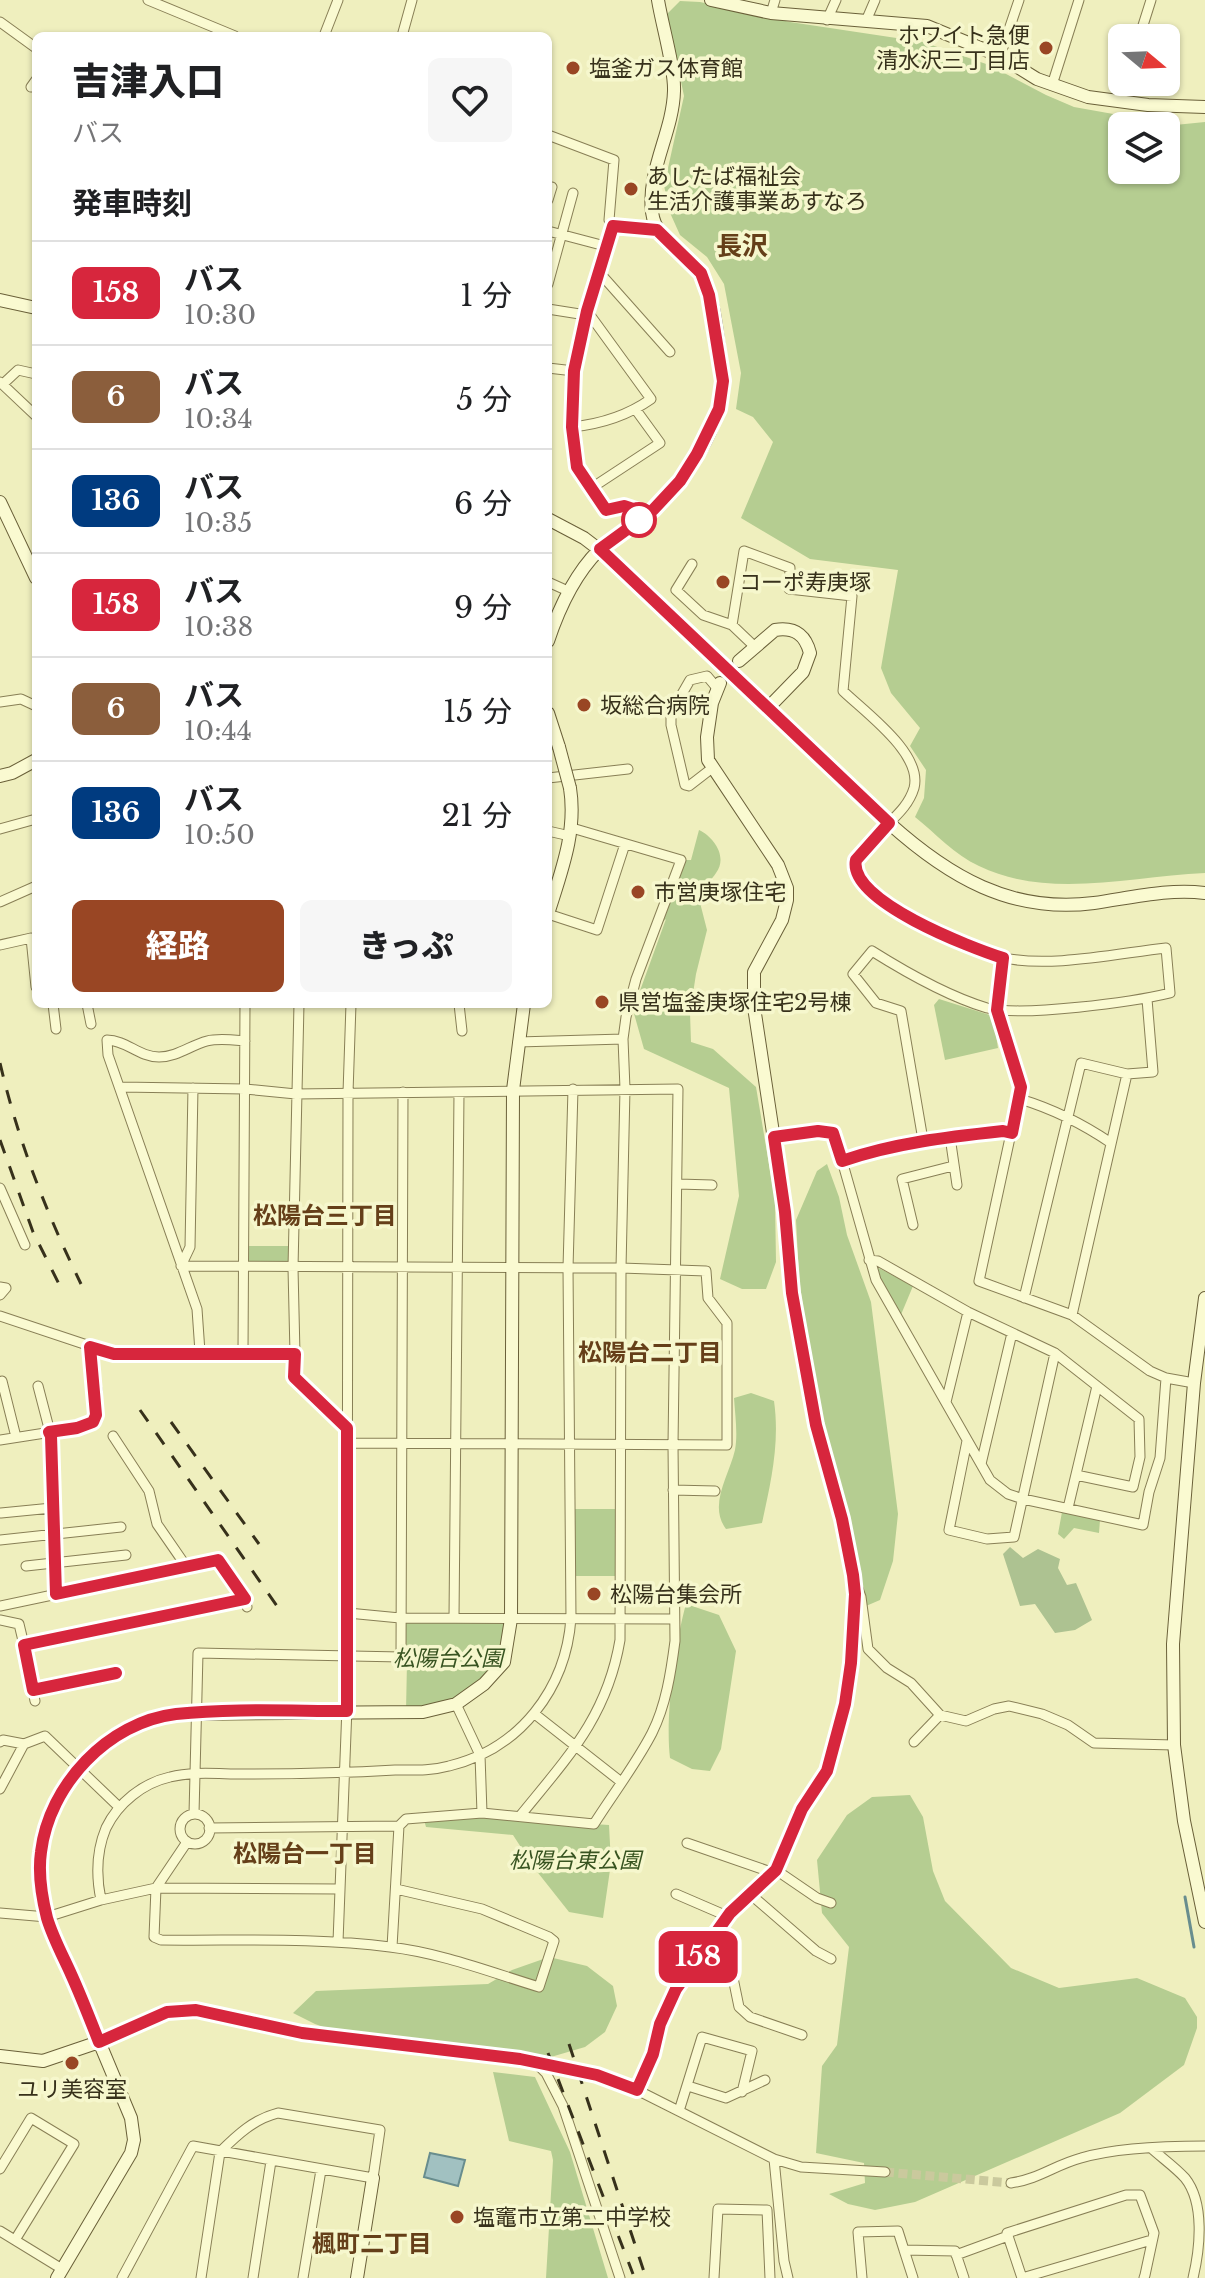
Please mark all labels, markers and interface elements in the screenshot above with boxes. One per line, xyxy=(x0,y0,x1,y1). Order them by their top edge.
place label: ホワイト急便 清水沢三丁目店 xyxy=(876,22,1030,74)
north arrow xyxy=(1108,24,1180,96)
map controls xyxy=(1108,24,1180,184)
marker: ホワイト急便 清水沢三丁目店 xyxy=(1037,39,1055,57)
place label: 塩釜ガス体育館 xyxy=(589,55,743,82)
text: 吉津入口 xyxy=(72,58,224,105)
button: heart xyxy=(428,58,512,142)
marker: 塩釜ガス体育館 xyxy=(564,59,582,77)
button: layers xyxy=(1108,112,1180,184)
text: バス xyxy=(72,117,124,149)
place label: あしたば福祉会 生活介護事業あすなろ xyxy=(647,163,867,215)
marker: あしたば福祉会 生活介護事業あすなろ xyxy=(622,180,640,198)
text: 発車時刻 xyxy=(72,185,192,222)
district label: 長沢 xyxy=(716,230,768,262)
text: バス xyxy=(184,261,244,298)
text: 158 xyxy=(93,275,139,310)
text: 1 分 xyxy=(460,277,512,314)
text: 10:30 xyxy=(184,299,256,331)
text: バス xyxy=(184,365,244,402)
text: 6 xyxy=(107,379,125,414)
text: 5 分 xyxy=(456,381,512,418)
text: 10:34 xyxy=(184,403,253,435)
text: バス xyxy=(184,469,244,506)
text: 136 xyxy=(92,483,140,518)
text: 6 分 xyxy=(454,485,512,522)
unlabelled marker xyxy=(622,503,656,537)
text: 10:35 xyxy=(184,507,252,539)
place label: コーポ寿庚塚 xyxy=(739,569,871,596)
text: バス xyxy=(184,573,244,610)
marker: コーポ寿庚塚 xyxy=(714,573,732,591)
text: 158 xyxy=(93,587,139,622)
text: 9 分 xyxy=(454,589,512,626)
text: 10:38 xyxy=(184,611,253,643)
text: バス xyxy=(184,677,244,714)
text: 6 xyxy=(107,691,125,726)
place label: 坂総合病院 xyxy=(600,692,710,719)
text: 15 分 xyxy=(443,693,512,730)
marker: 坂総合病院 xyxy=(575,696,593,714)
text: 10:44 xyxy=(184,715,252,747)
text: バス xyxy=(184,781,244,818)
text: 136 xyxy=(92,795,140,830)
text: 21 分 xyxy=(442,797,512,834)
text: 10:50 xyxy=(184,819,255,851)
place label: 市営庚塚住宅 xyxy=(654,879,786,906)
marker: 市営庚塚住宅 xyxy=(629,883,647,901)
button: 経路 xyxy=(72,900,284,992)
button: きっぷ xyxy=(300,900,512,992)
place label: 県営塩釜庚塚住宅2号棟 xyxy=(618,989,852,1016)
marker: 県営塩釜庚塚住宅2号棟 xyxy=(593,993,611,1011)
district label: 松陽台三丁目 xyxy=(253,1201,397,1230)
district label: 松陽台二丁目 xyxy=(578,1338,722,1367)
place label: 松陽台集会所 xyxy=(610,1581,742,1608)
marker: 松陽台集会所 xyxy=(585,1585,603,1603)
park label: 松陽台公園 xyxy=(393,1645,506,1672)
district label: 松陽台一丁目 xyxy=(233,1839,377,1868)
park label: 松陽台東公園 xyxy=(509,1847,644,1874)
line badge: 158 xyxy=(652,1931,744,1983)
text: 158 xyxy=(675,1939,721,1974)
marker: ユリ美容室 xyxy=(63,2054,81,2072)
place label: ユリ美容室 xyxy=(17,2076,127,2103)
place label: 塩竈市立第二中学校 xyxy=(473,2204,671,2231)
marker: 塩竈市立第二中学校 xyxy=(448,2208,466,2226)
district label: 楓町二丁目 xyxy=(312,2229,432,2258)

